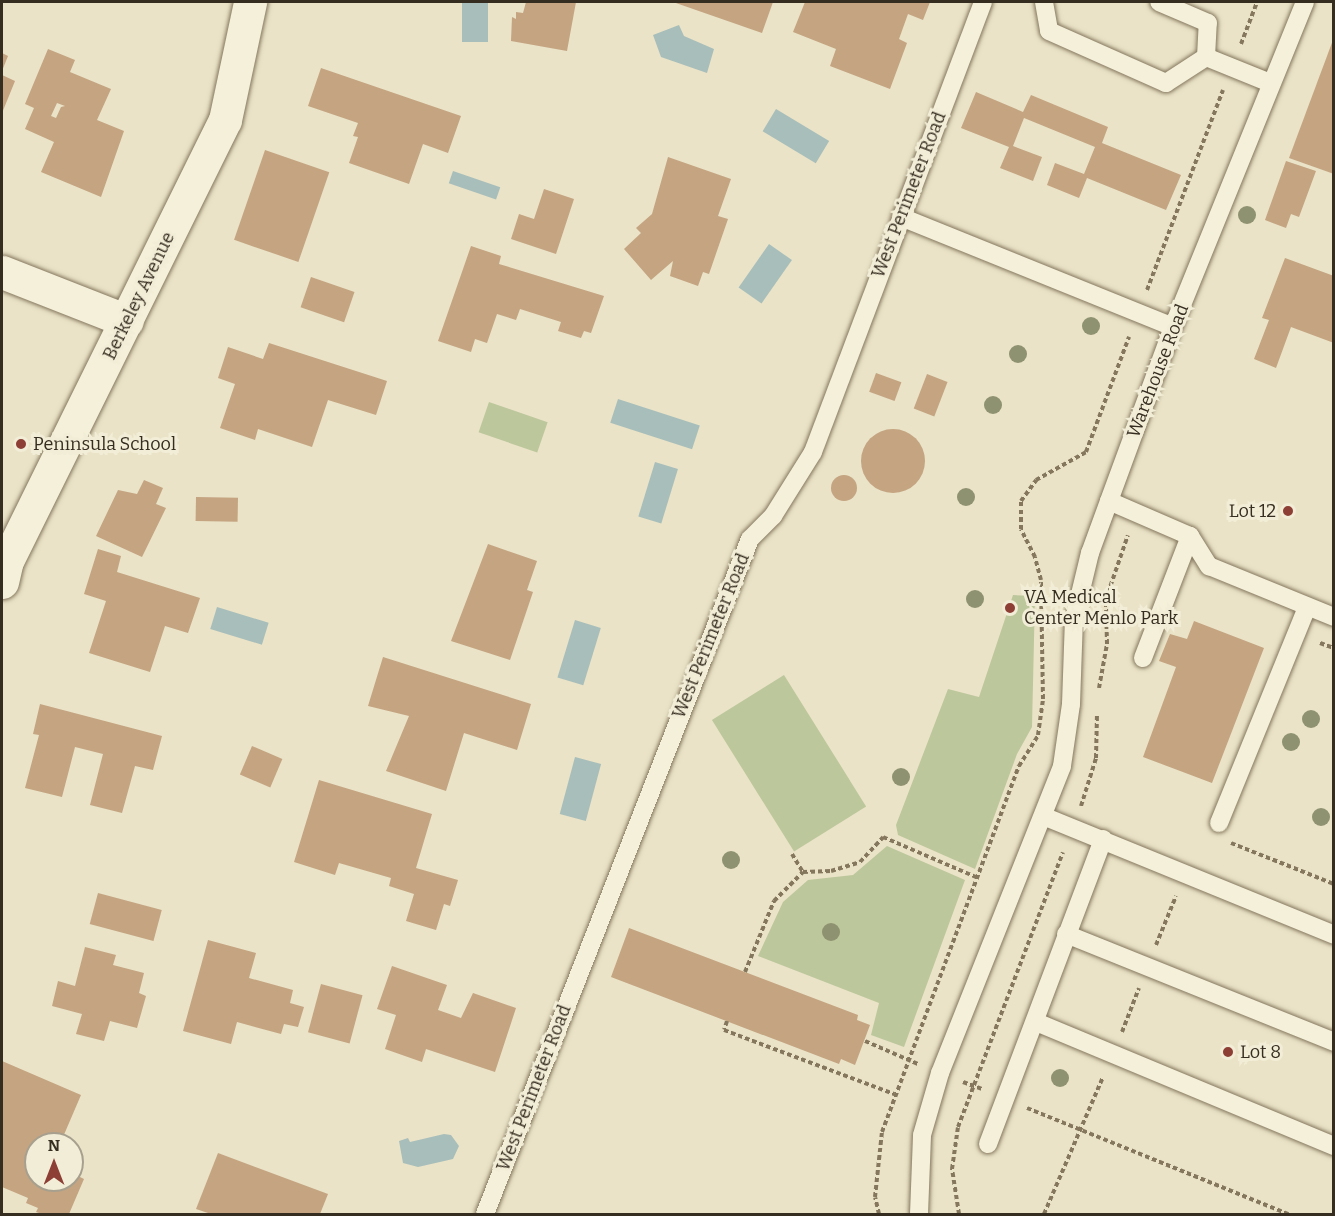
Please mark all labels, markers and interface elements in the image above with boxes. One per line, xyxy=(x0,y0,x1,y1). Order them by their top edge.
street label: West Perimeter Road xyxy=(867,109,951,281)
street label: Berkeley Avenue xyxy=(99,229,179,363)
street label: Warehouse Road xyxy=(1123,301,1193,441)
place label: Peninsula School xyxy=(33,433,176,455)
marker: Peninsula School xyxy=(14,437,28,451)
place label: Lot 12 xyxy=(1229,500,1276,522)
marker: Lot 12 xyxy=(1281,504,1295,518)
street label: West Perimeter Road xyxy=(668,550,754,722)
place label: VA Medical Center Menlo Park xyxy=(1024,587,1178,630)
marker: VA Medical Center Menlo Park xyxy=(1001,599,1019,617)
street label: West Perimeter Road xyxy=(492,1002,576,1174)
place label: Lot 8 xyxy=(1240,1041,1281,1063)
marker: Lot 8 xyxy=(1221,1045,1235,1059)
north arrow xyxy=(24,1132,84,1192)
text: N xyxy=(48,1136,60,1155)

